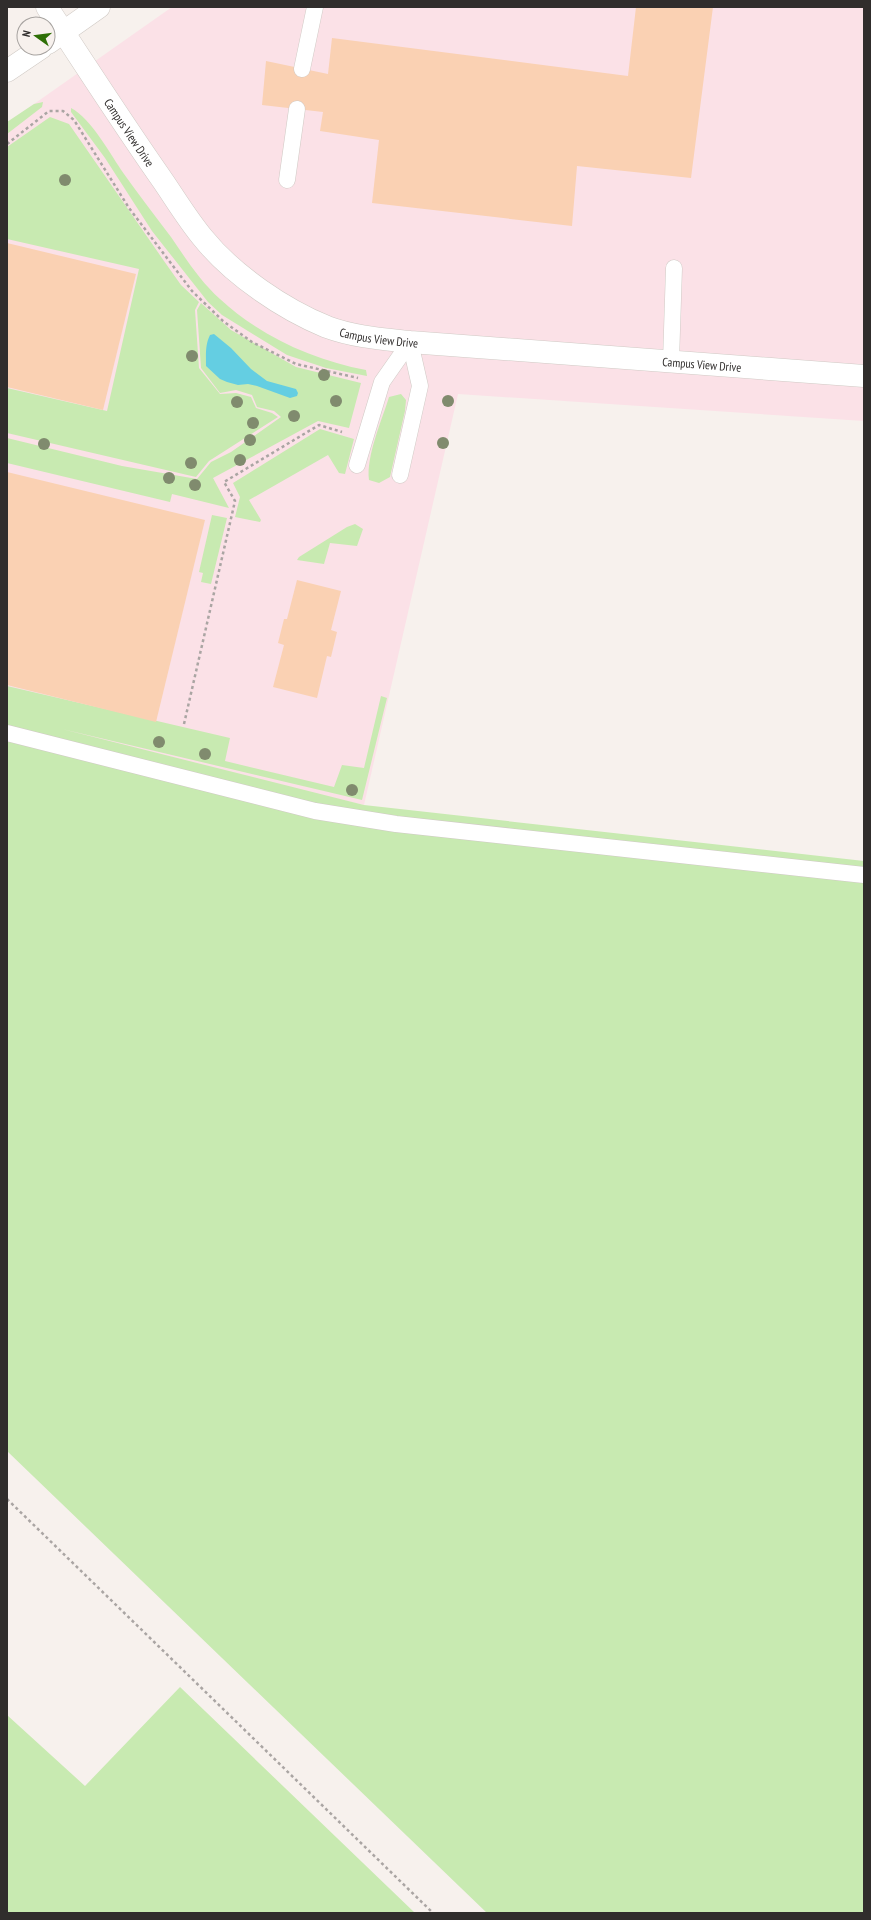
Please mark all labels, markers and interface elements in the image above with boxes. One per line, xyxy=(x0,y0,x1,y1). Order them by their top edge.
north arrow xyxy=(16,16,56,56)
text: N xyxy=(19,29,34,38)
street label: Campus View Drive xyxy=(101,95,158,169)
street label: Campus View Drive xyxy=(338,324,419,350)
street label: Campus View Drive xyxy=(662,353,742,374)

